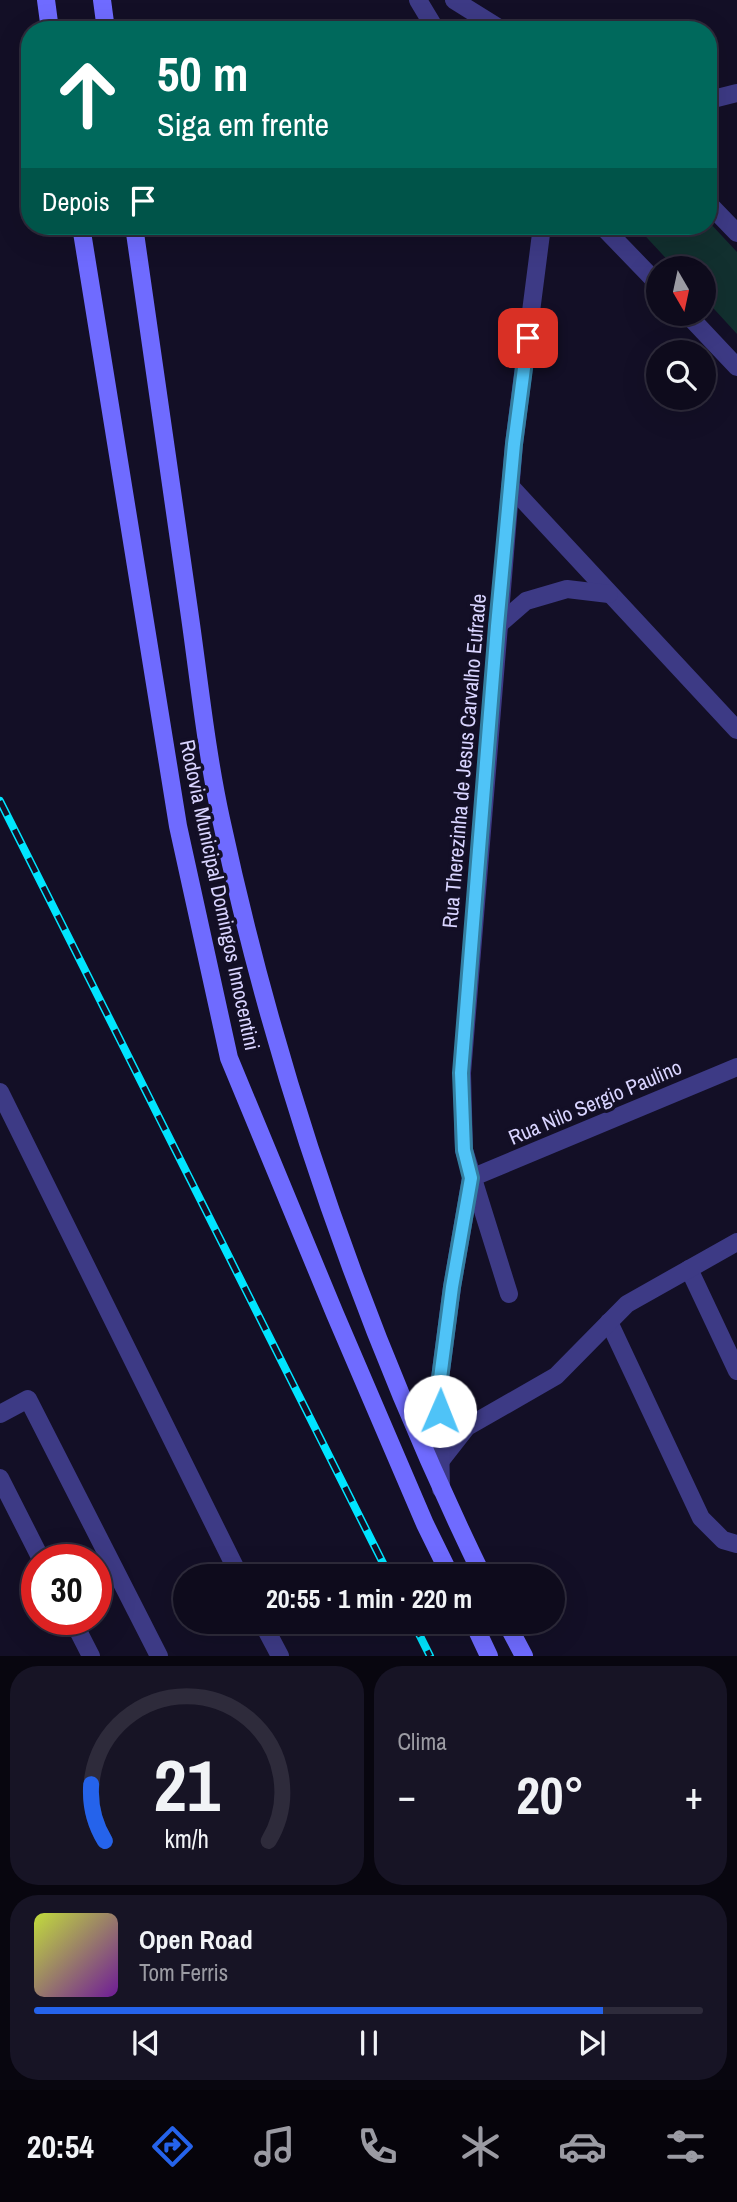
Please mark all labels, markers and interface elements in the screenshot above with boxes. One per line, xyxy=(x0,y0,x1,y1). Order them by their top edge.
text: 50 m xyxy=(157,40,249,106)
icon: ahead xyxy=(42,49,133,140)
text: Siga em frente xyxy=(157,103,329,146)
icon: arrive xyxy=(124,182,162,220)
text: Depois xyxy=(42,184,110,219)
north arrow xyxy=(646,256,716,326)
map controls xyxy=(646,256,716,410)
pin xyxy=(498,308,558,368)
icon: arrive xyxy=(509,319,547,357)
button: search xyxy=(646,340,716,410)
street label: Rua Therezinha de Jesus Carvalho Eufrade xyxy=(435,593,493,929)
street label: Rodovia Municipal Domingos Innocentini xyxy=(173,737,267,1053)
street label: Rua Nilo Sergio Paulino xyxy=(504,1052,686,1152)
position arrow xyxy=(403,1374,477,1448)
speed limit sign: 30 xyxy=(21,1544,112,1635)
text: 20:55 · 1 min · 220 m xyxy=(266,1581,472,1616)
text: Clima xyxy=(398,1726,447,1757)
text: 21 xyxy=(154,1737,221,1835)
text: 20° xyxy=(516,1760,584,1830)
text: − xyxy=(398,1770,416,1821)
text: + xyxy=(685,1770,703,1821)
text: km/h xyxy=(165,1822,209,1856)
text: Open Road xyxy=(139,1922,253,1957)
text: Tom Ferris xyxy=(139,1957,228,1988)
icon: previous xyxy=(127,2024,165,2062)
icon: pause xyxy=(350,2024,388,2062)
icon: next xyxy=(573,2024,611,2062)
icon: directions xyxy=(148,2122,197,2171)
icon: music xyxy=(250,2122,299,2171)
icon: phone xyxy=(353,2122,402,2171)
icon: climate xyxy=(456,2122,505,2171)
icon: car xyxy=(558,2122,607,2171)
icon: filters xyxy=(661,2122,710,2171)
text: 20:54 xyxy=(27,2125,94,2168)

